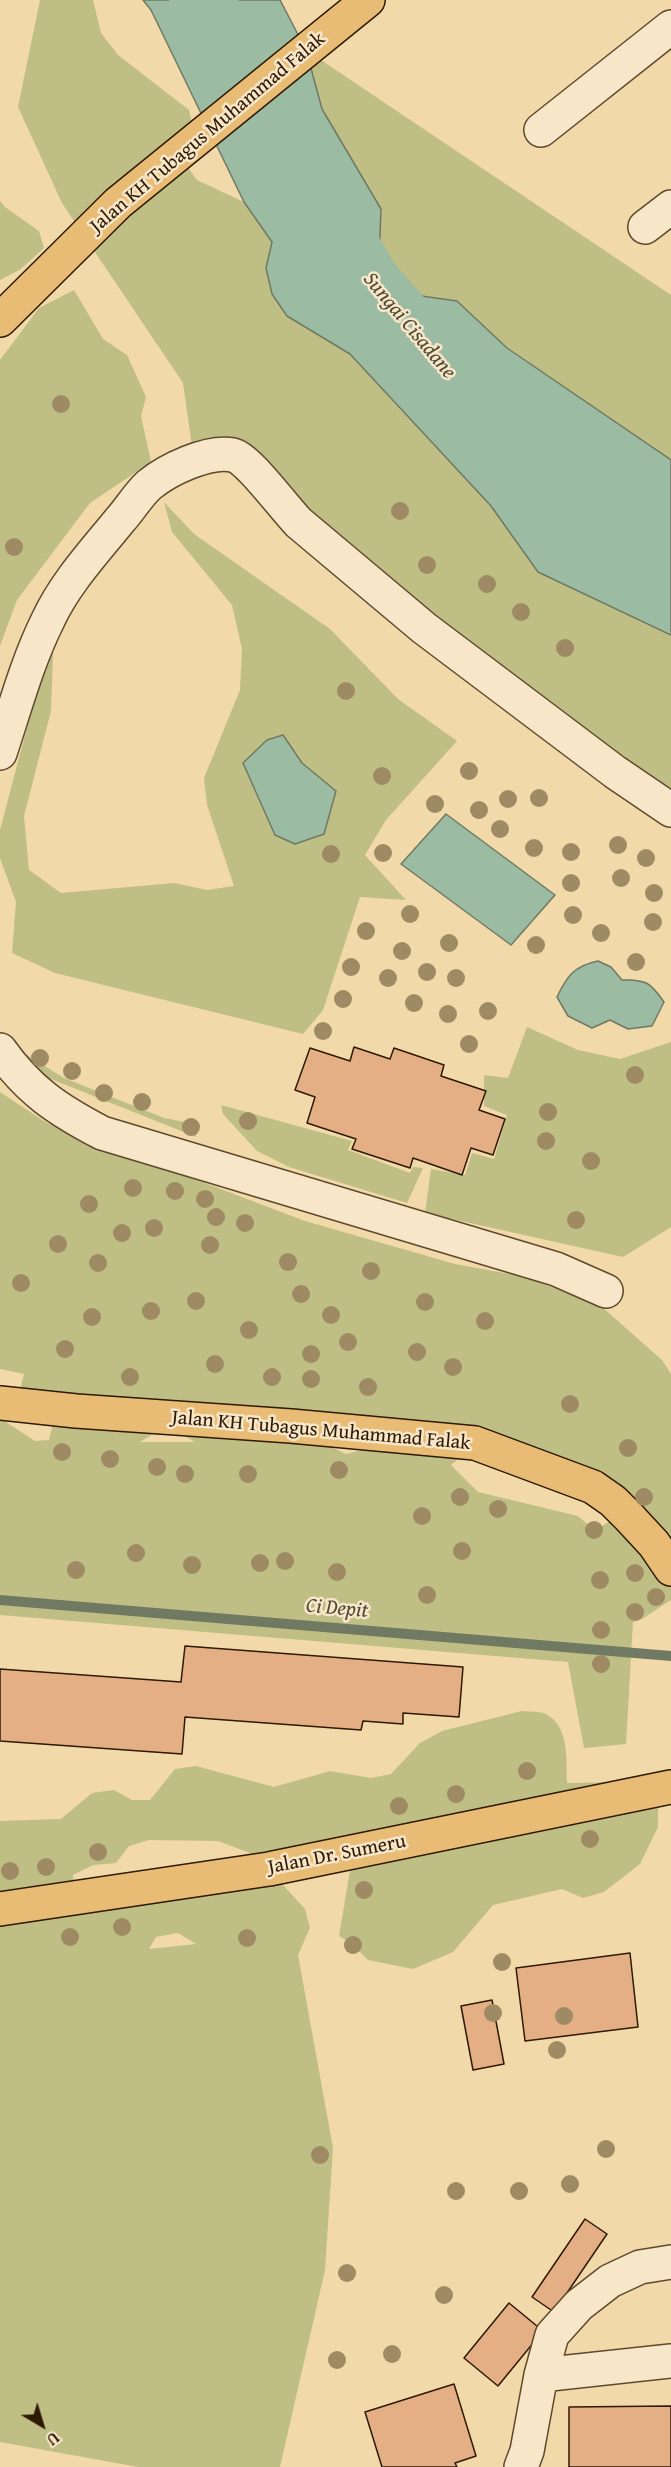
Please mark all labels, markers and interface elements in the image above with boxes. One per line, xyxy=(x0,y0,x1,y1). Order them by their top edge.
street label: Jalan KH Tubagus Muhammad Falak xyxy=(86,27,330,239)
water label: Sungai Cisadane xyxy=(357,268,461,384)
street label: Jalan KH Tubagus Muhammad Falak xyxy=(171,1406,471,1456)
water label: Ci Depit xyxy=(305,1594,369,1624)
street label: Jalan Dr. Sumeru xyxy=(266,1830,408,1880)
north arrow xyxy=(12,2395,72,2455)
text: U xyxy=(41,2426,65,2452)

